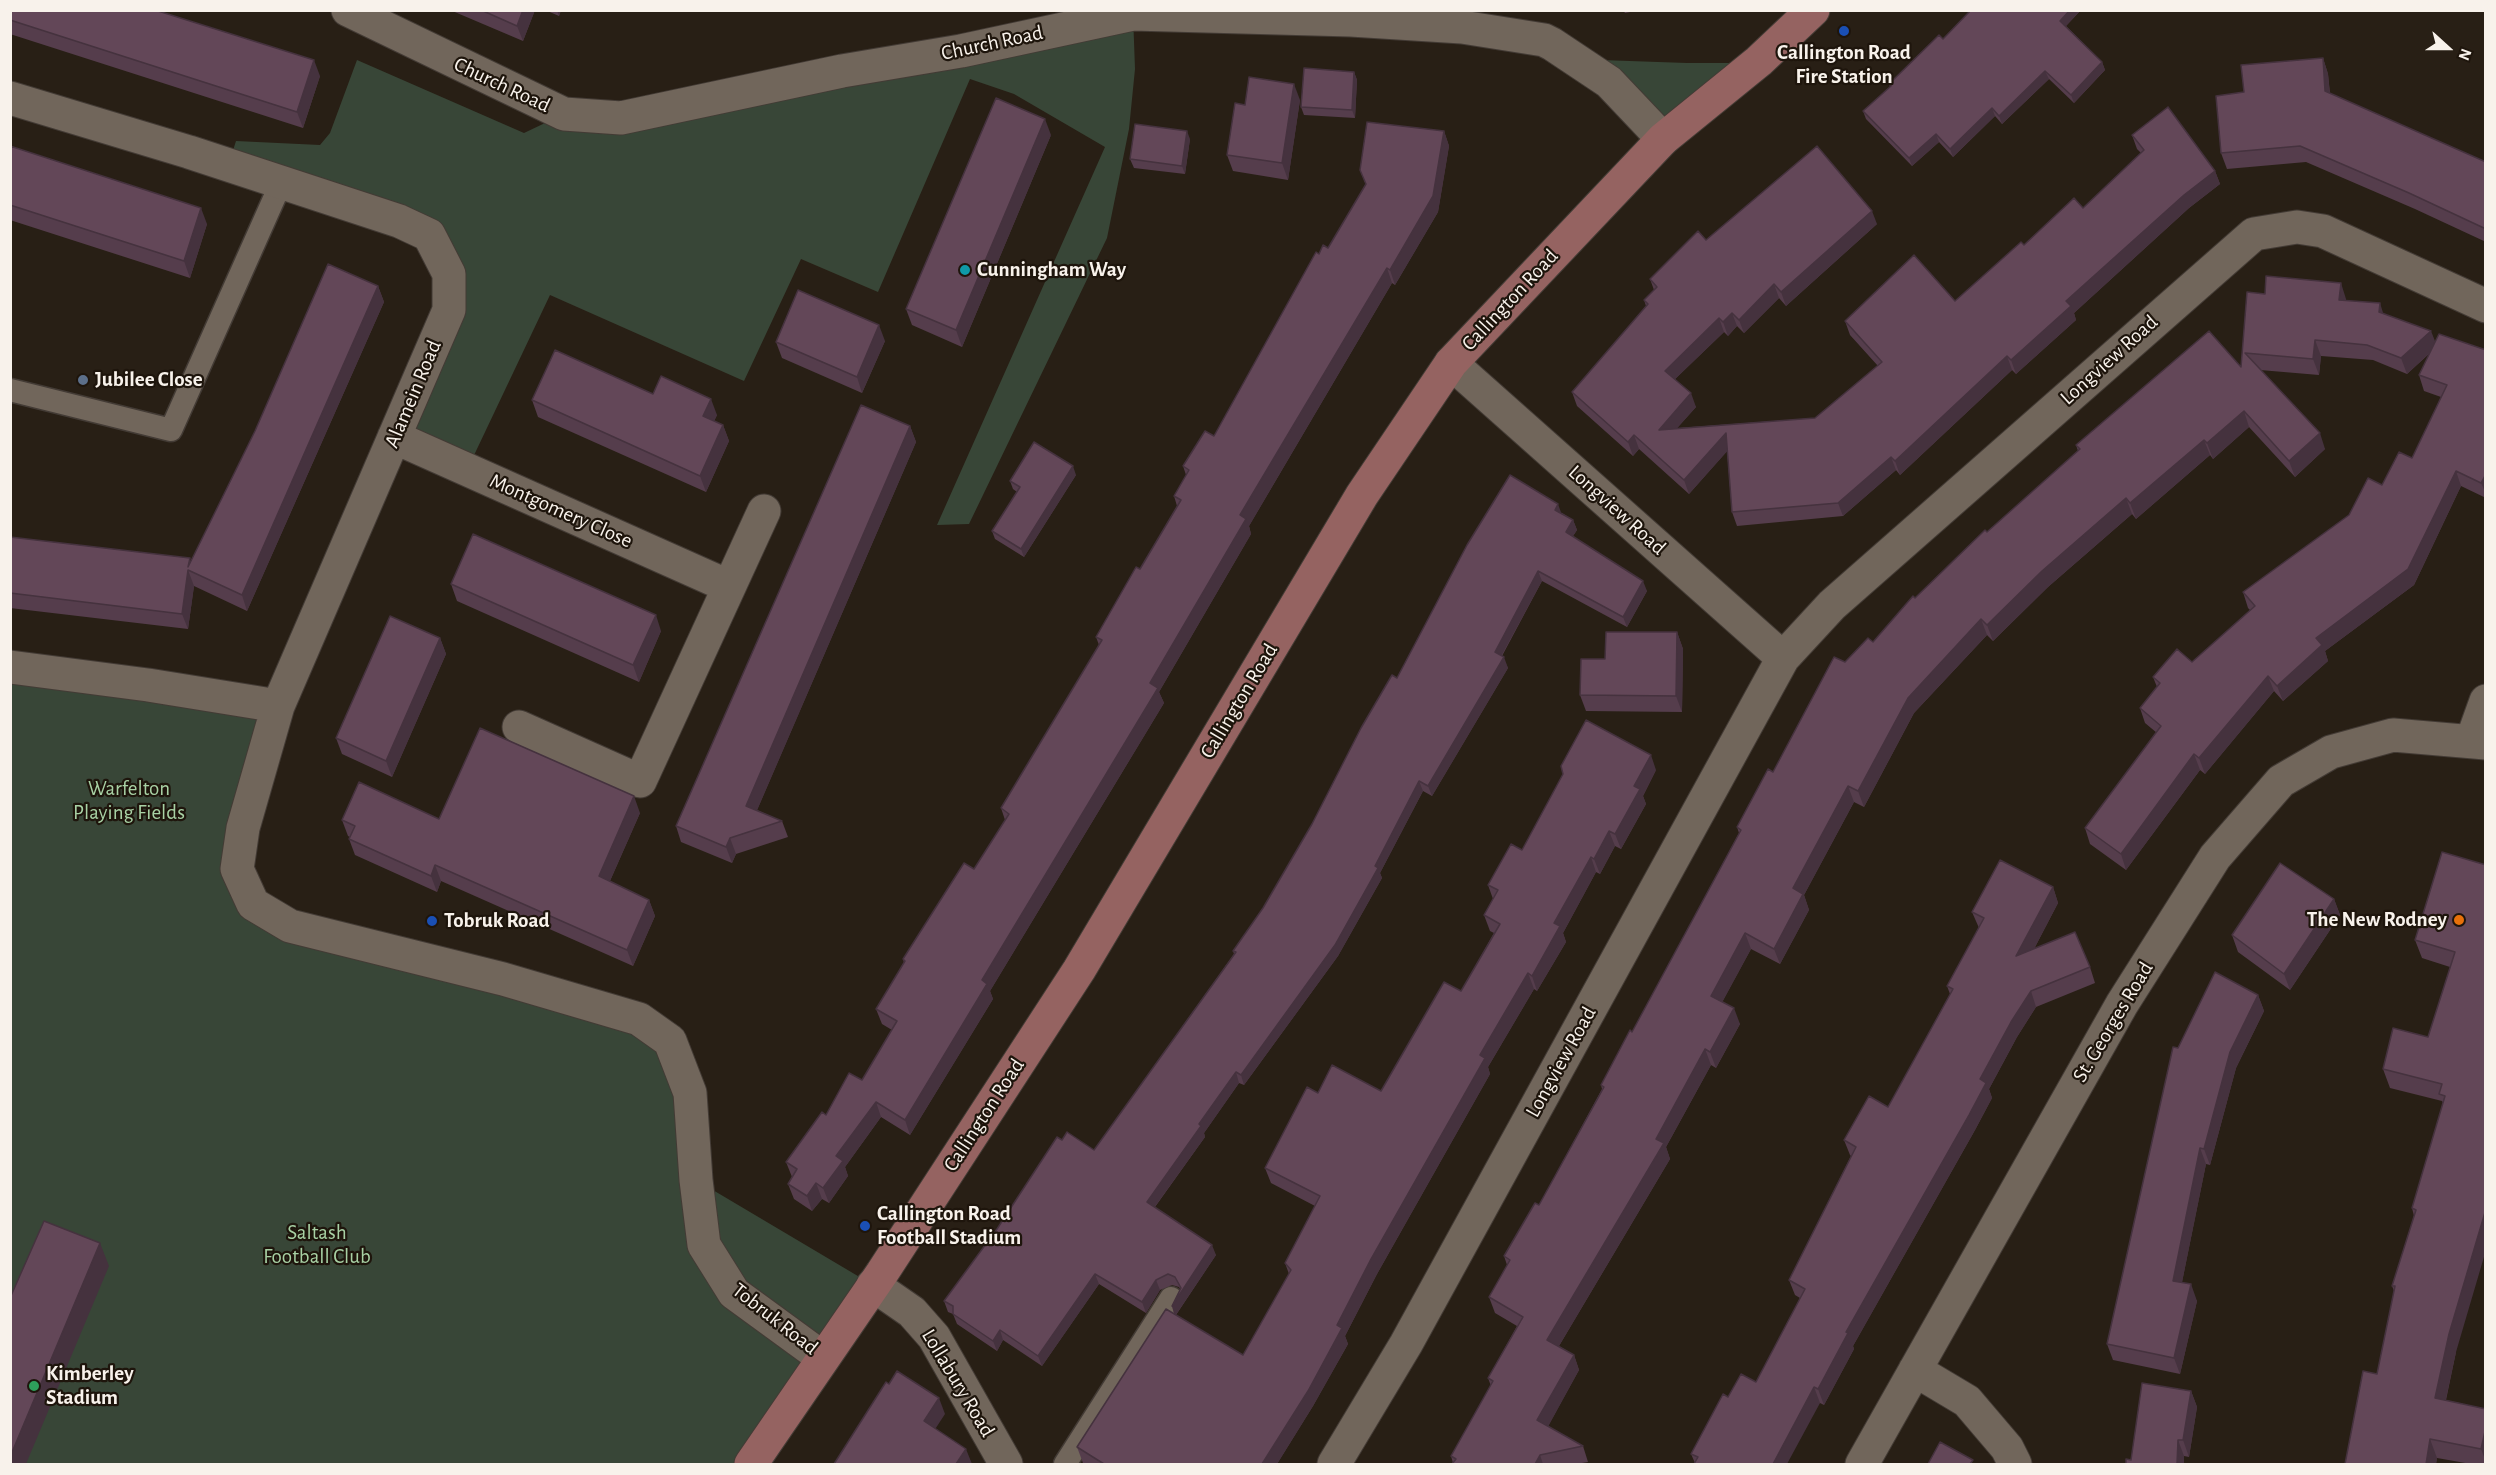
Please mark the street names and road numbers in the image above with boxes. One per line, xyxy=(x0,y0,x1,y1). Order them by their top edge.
street label: Church Road xyxy=(939,20,1045,66)
street label: Church Road xyxy=(450,52,554,118)
street label: Callington Road xyxy=(1457,244,1563,356)
street label: Longview Road xyxy=(2055,310,2163,410)
street label: Alamein Road xyxy=(379,336,447,452)
street label: Longview Road xyxy=(1563,460,1671,560)
street label: Montgomery Close xyxy=(486,468,636,554)
street label: Callington Road xyxy=(1195,639,1283,763)
street label: St. Georges Road xyxy=(2067,957,2159,1087)
street label: Longview Road xyxy=(1520,1002,1602,1122)
street label: Callington Road xyxy=(938,1054,1030,1176)
street label: Tobruk Road xyxy=(727,1278,823,1360)
street label: Lollabury Road xyxy=(916,1324,1000,1442)

